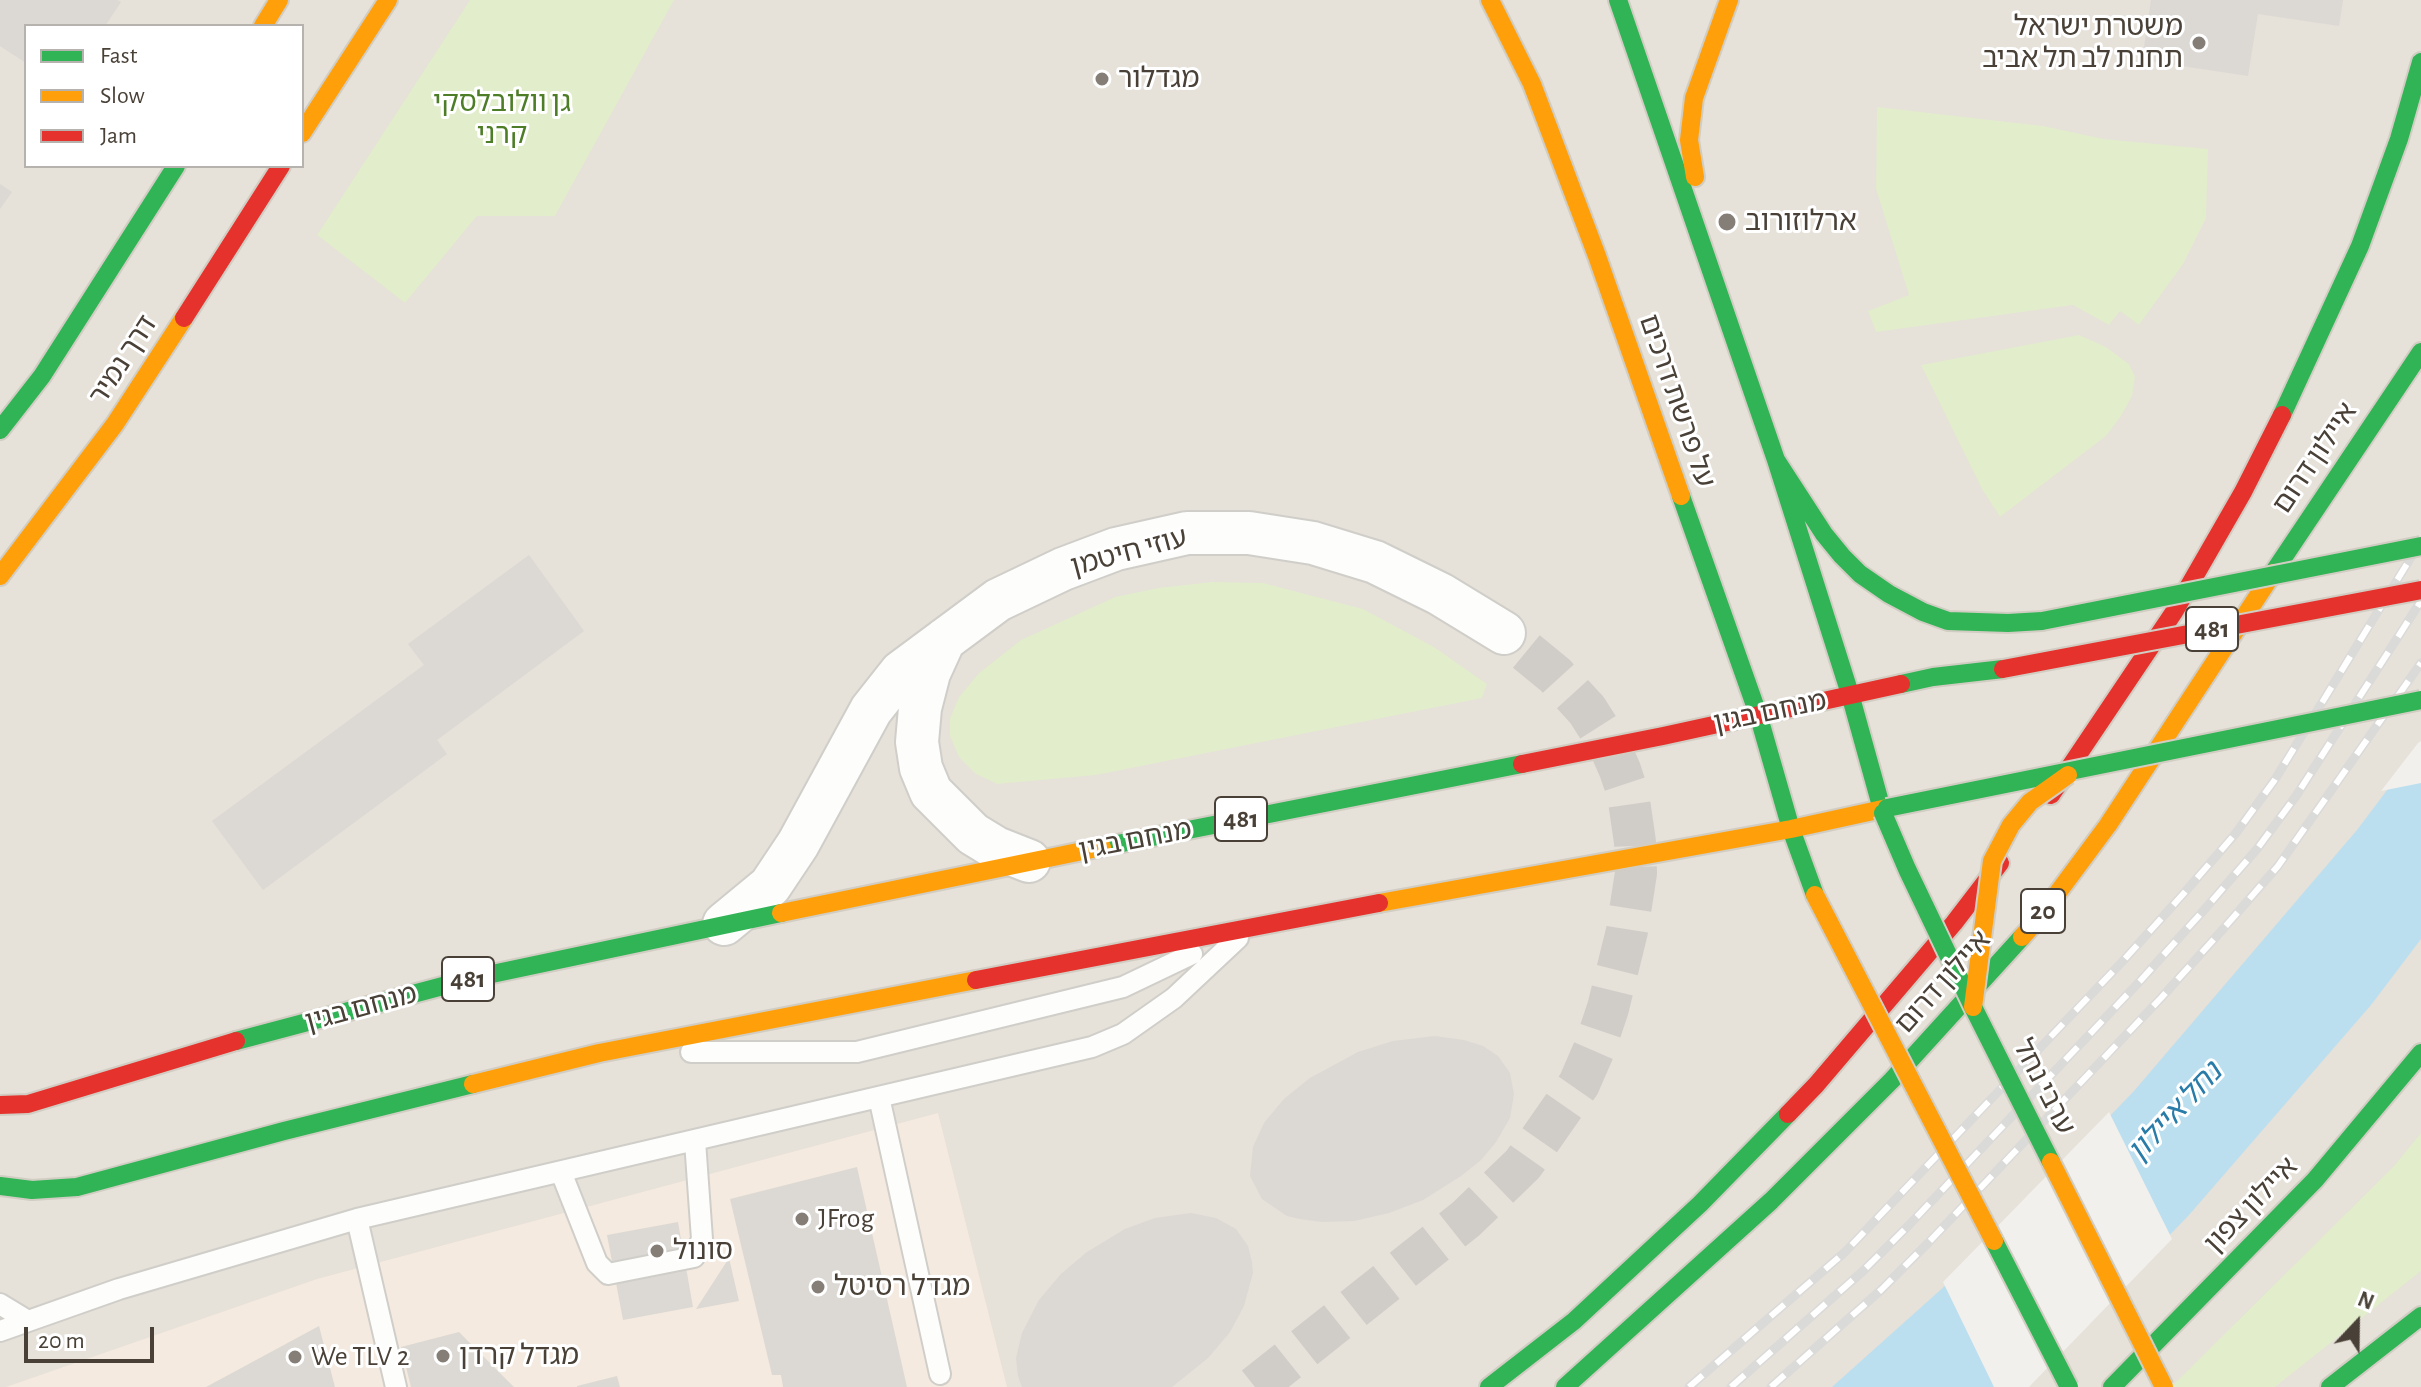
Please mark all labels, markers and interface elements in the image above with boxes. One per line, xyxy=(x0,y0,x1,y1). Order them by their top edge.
place label: משטרת ישראל תחנת לב תל אביב xyxy=(1982,10,2183,76)
legend xyxy=(24,24,304,168)
marker: משטרת ישראל תחנת לב תל אביב xyxy=(2190,34,2208,52)
text: Fast xyxy=(100,44,137,68)
place label: מגדלור xyxy=(1118,62,1200,96)
marker: מגדלור xyxy=(1093,70,1111,88)
text: Slow xyxy=(100,84,145,108)
park label: גן וולובלסקי קרני xyxy=(433,86,571,152)
text: Jam xyxy=(100,124,137,148)
place label: ארלוזורוב xyxy=(1745,205,1857,239)
marker: ארלוזורוב xyxy=(1716,211,1738,233)
street label: דרך נמיר xyxy=(82,309,164,411)
street label: על פרשת דרכים xyxy=(1632,310,1722,492)
street label: איילון דרום xyxy=(2266,396,2364,520)
street label: עוזי חיטמן xyxy=(1067,520,1191,584)
road number: 481 xyxy=(2186,607,2238,651)
street label: מנחם בגין xyxy=(1711,684,1829,740)
road number: 481 xyxy=(1215,797,1267,841)
street label: מנחם בגין xyxy=(1076,813,1194,867)
road number: 20 xyxy=(2021,889,2065,933)
street label: איילון דרום xyxy=(1888,924,1998,1040)
road number: 481 xyxy=(442,957,494,1001)
street label: מנחם בגין xyxy=(301,977,421,1039)
street label: ערבי נחל xyxy=(2006,1034,2082,1140)
water label: נחל איילון xyxy=(2120,1055,2230,1169)
street label: איילון צפון xyxy=(2197,1150,2305,1260)
place label: JFrog xyxy=(818,1202,874,1236)
marker: JFrog xyxy=(793,1210,811,1228)
place label: סונול xyxy=(673,1234,733,1268)
marker: סונול xyxy=(648,1242,666,1260)
place label: מגדל רסיטל xyxy=(834,1270,970,1304)
marker: מגדל רסיטל xyxy=(809,1278,827,1296)
north arrow xyxy=(2317,1283,2397,1363)
text: N xyxy=(2355,1288,2377,1314)
scale bar xyxy=(28,1311,158,1361)
text: 20 m xyxy=(38,1329,85,1353)
place label: מגדל קרדן xyxy=(459,1339,579,1373)
place label: We TLV 2 xyxy=(311,1340,409,1374)
marker: מגדל קרדן xyxy=(434,1347,452,1365)
marker: We TLV 2 xyxy=(286,1348,304,1366)

